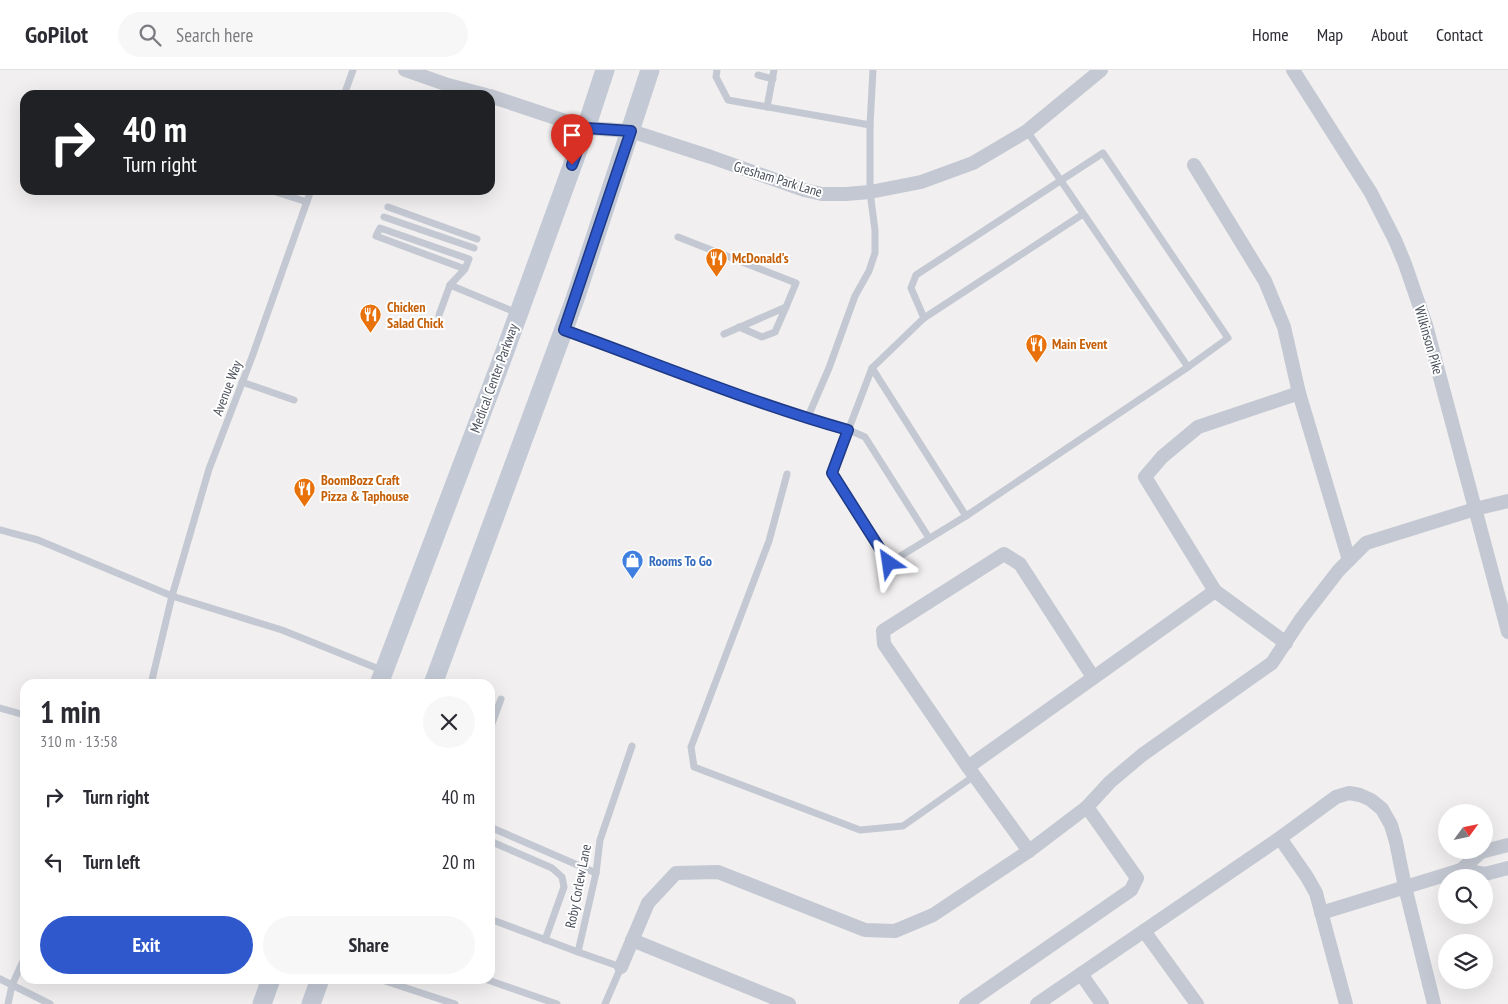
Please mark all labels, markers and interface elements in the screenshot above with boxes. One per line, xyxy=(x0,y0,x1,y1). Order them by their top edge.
search box xyxy=(118,12,468,57)
text: GoPilot xyxy=(25,19,88,50)
icon: search xyxy=(136,21,164,49)
text: Search here xyxy=(176,23,253,47)
text: Home xyxy=(1252,23,1289,46)
text: Map xyxy=(1317,23,1343,46)
text: About xyxy=(1371,23,1408,46)
text: Contact xyxy=(1436,23,1483,46)
text: 40 m xyxy=(123,106,187,152)
icon: right xyxy=(40,110,105,175)
pin xyxy=(551,114,593,165)
icon: arrive xyxy=(558,121,586,149)
text: Turn right xyxy=(123,150,197,178)
street label: Gresham Park Lane xyxy=(732,157,825,201)
restaurant icon: McDonald's xyxy=(704,246,728,277)
place label: McDonald's xyxy=(732,249,789,267)
place label: Chicken Salad Chick xyxy=(387,298,444,332)
restaurant icon: Chicken Salad Chick xyxy=(359,303,383,334)
street label: Wilkinson Pike xyxy=(1411,304,1447,377)
street label: Medical Center Parkway xyxy=(466,320,522,435)
restaurant icon: Main Event xyxy=(1024,332,1048,363)
place label: Main Event xyxy=(1052,335,1107,353)
street label: Avenue Way xyxy=(208,357,246,418)
place label: BoomBozz Craft Pizza & Taphouse xyxy=(321,471,409,505)
restaurant icon: BoomBozz Craft Pizza & Taphouse xyxy=(293,476,317,507)
position arrow xyxy=(862,536,914,588)
shop icon: Rooms To Go xyxy=(621,549,645,580)
place label: Rooms To Go xyxy=(649,552,712,570)
text: 1 min xyxy=(40,692,101,731)
button: close xyxy=(423,696,475,748)
text: 310 m · 13:58 xyxy=(40,731,118,751)
icon: right xyxy=(40,783,68,811)
text: Turn right xyxy=(83,785,149,809)
text: 40 m xyxy=(442,785,475,809)
north arrow xyxy=(1438,804,1492,859)
map controls xyxy=(1438,804,1493,989)
street label: Roby Corlew Lane xyxy=(561,842,595,929)
icon: left xyxy=(40,848,68,876)
text: Turn left xyxy=(83,850,140,874)
text: 20 m xyxy=(442,850,475,874)
button: search xyxy=(1438,869,1493,924)
button: Exit xyxy=(40,916,253,974)
button: Share xyxy=(263,916,475,974)
button: layers xyxy=(1438,934,1493,989)

